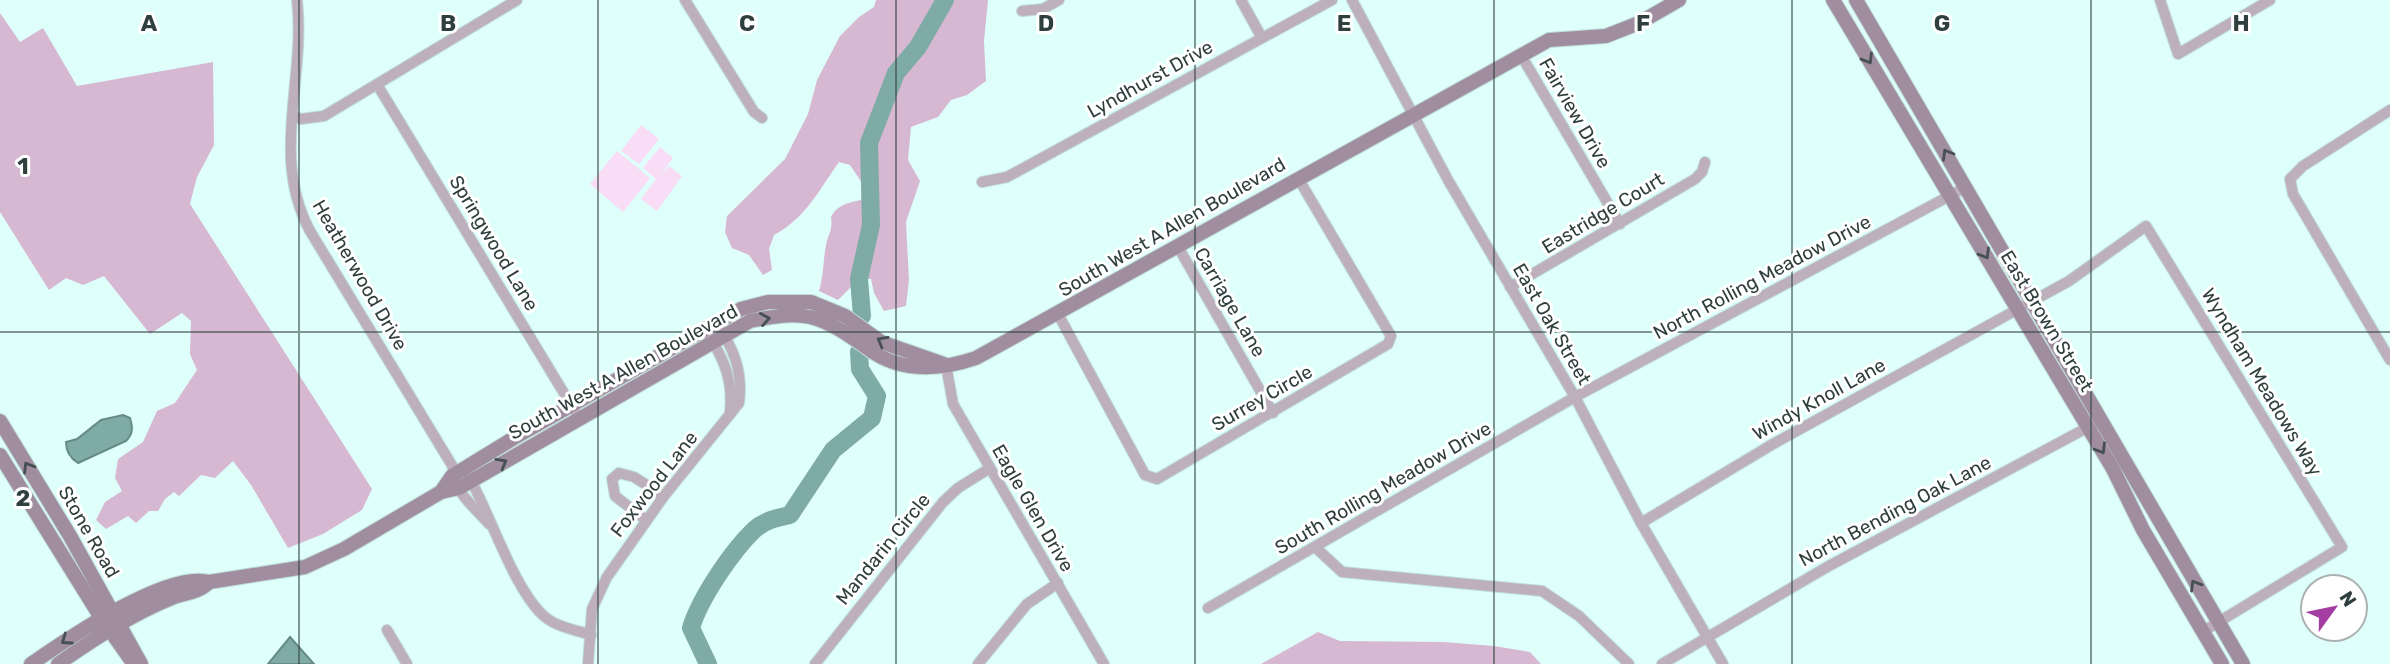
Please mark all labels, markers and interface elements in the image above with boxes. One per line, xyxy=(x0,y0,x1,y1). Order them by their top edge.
text: A xyxy=(141,9,158,37)
text: B xyxy=(440,9,456,37)
text: C xyxy=(739,9,755,37)
text: D xyxy=(1038,9,1054,37)
text: E xyxy=(1337,9,1351,37)
text: F xyxy=(1636,9,1650,37)
text: G xyxy=(1934,9,1950,37)
text: H xyxy=(2232,9,2250,37)
street label: Lyndhurst Drive xyxy=(1083,35,1217,123)
one-way arrow xyxy=(1860,51,1873,64)
street label: Fairview Drive xyxy=(1534,54,1616,172)
one-way arrow xyxy=(1942,149,1955,162)
text: 1 xyxy=(17,152,29,180)
street label: South West A Allen Boulevard xyxy=(1054,152,1290,302)
street label: Eastridge Court xyxy=(1538,167,1669,259)
street label: Springwood Lane xyxy=(445,171,543,315)
street label: Heatherwood Drive xyxy=(308,196,412,354)
street label: North Rolling Meadow Drive xyxy=(1649,210,1875,344)
street label: Carriage Lane xyxy=(1189,243,1271,361)
one-way arrow xyxy=(1976,246,1989,259)
street label: East Brown Street xyxy=(1996,246,2098,396)
street label: East Oak Street xyxy=(1508,259,1596,389)
street label: Wyndham Meadows Way xyxy=(2197,284,2327,480)
street label: South West A Allen Boulevard xyxy=(504,299,742,445)
one-way arrow xyxy=(759,312,771,327)
one-way arrow xyxy=(876,336,889,349)
street label: Windy Knoll Lane xyxy=(1749,353,1889,445)
street label: Surrey Circle xyxy=(1208,360,1316,436)
street label: South Rolling Meadow Drive xyxy=(1271,417,1495,559)
street label: Foxwood Lane xyxy=(606,427,702,541)
street label: Eagle Glen Drive xyxy=(987,440,1079,576)
one-way arrow xyxy=(2093,442,2106,455)
street label: North Bending Oak Lane xyxy=(1795,451,1995,571)
one-way arrow xyxy=(494,458,507,471)
one-way arrow xyxy=(23,461,36,474)
street label: Stone Road xyxy=(54,482,124,582)
text: 2 xyxy=(16,484,30,512)
street label: Mandarin Circle xyxy=(831,489,935,609)
north arrow xyxy=(2299,573,2369,643)
one-way arrow xyxy=(2190,579,2203,592)
text: N xyxy=(2334,587,2361,611)
one-way arrow xyxy=(61,632,74,644)

